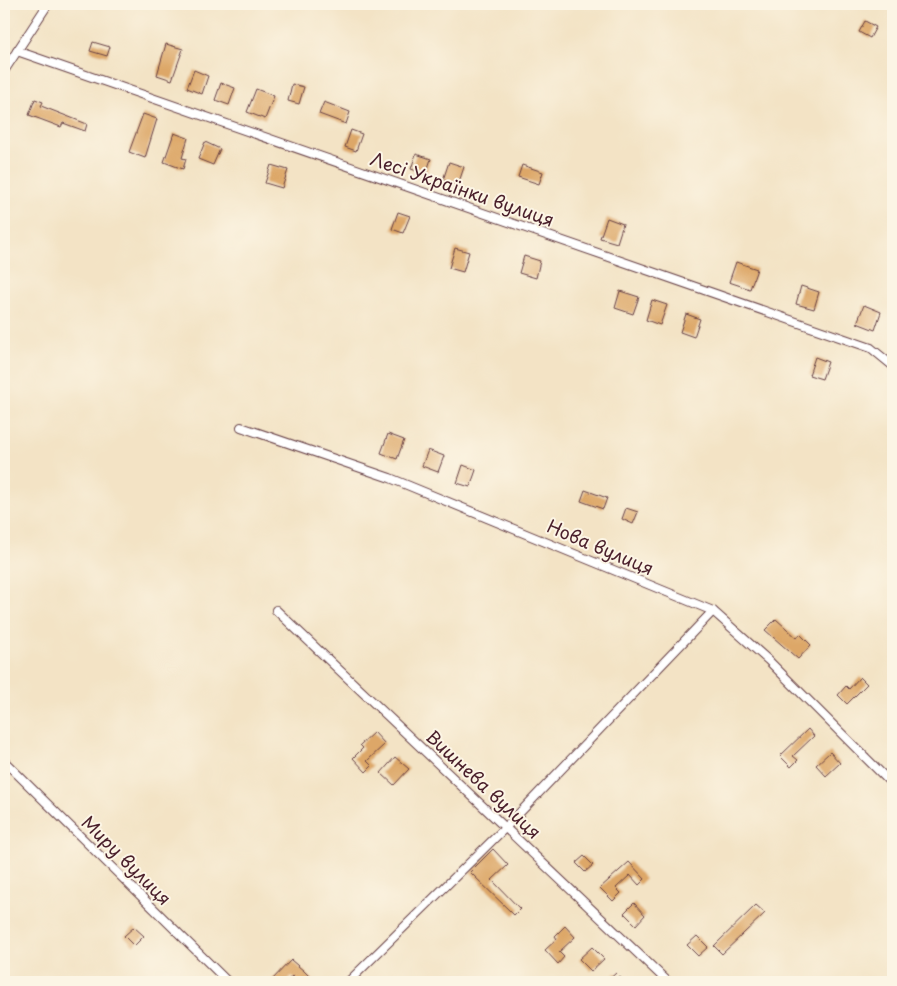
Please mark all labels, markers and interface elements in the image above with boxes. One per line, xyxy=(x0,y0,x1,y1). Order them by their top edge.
street label: Лесі Українки вулиця xyxy=(367,144,558,233)
street label: Нова вулиця xyxy=(543,512,658,581)
street label: Вишнева вулиця xyxy=(420,723,548,845)
street label: Миру вулиця xyxy=(76,809,178,911)

